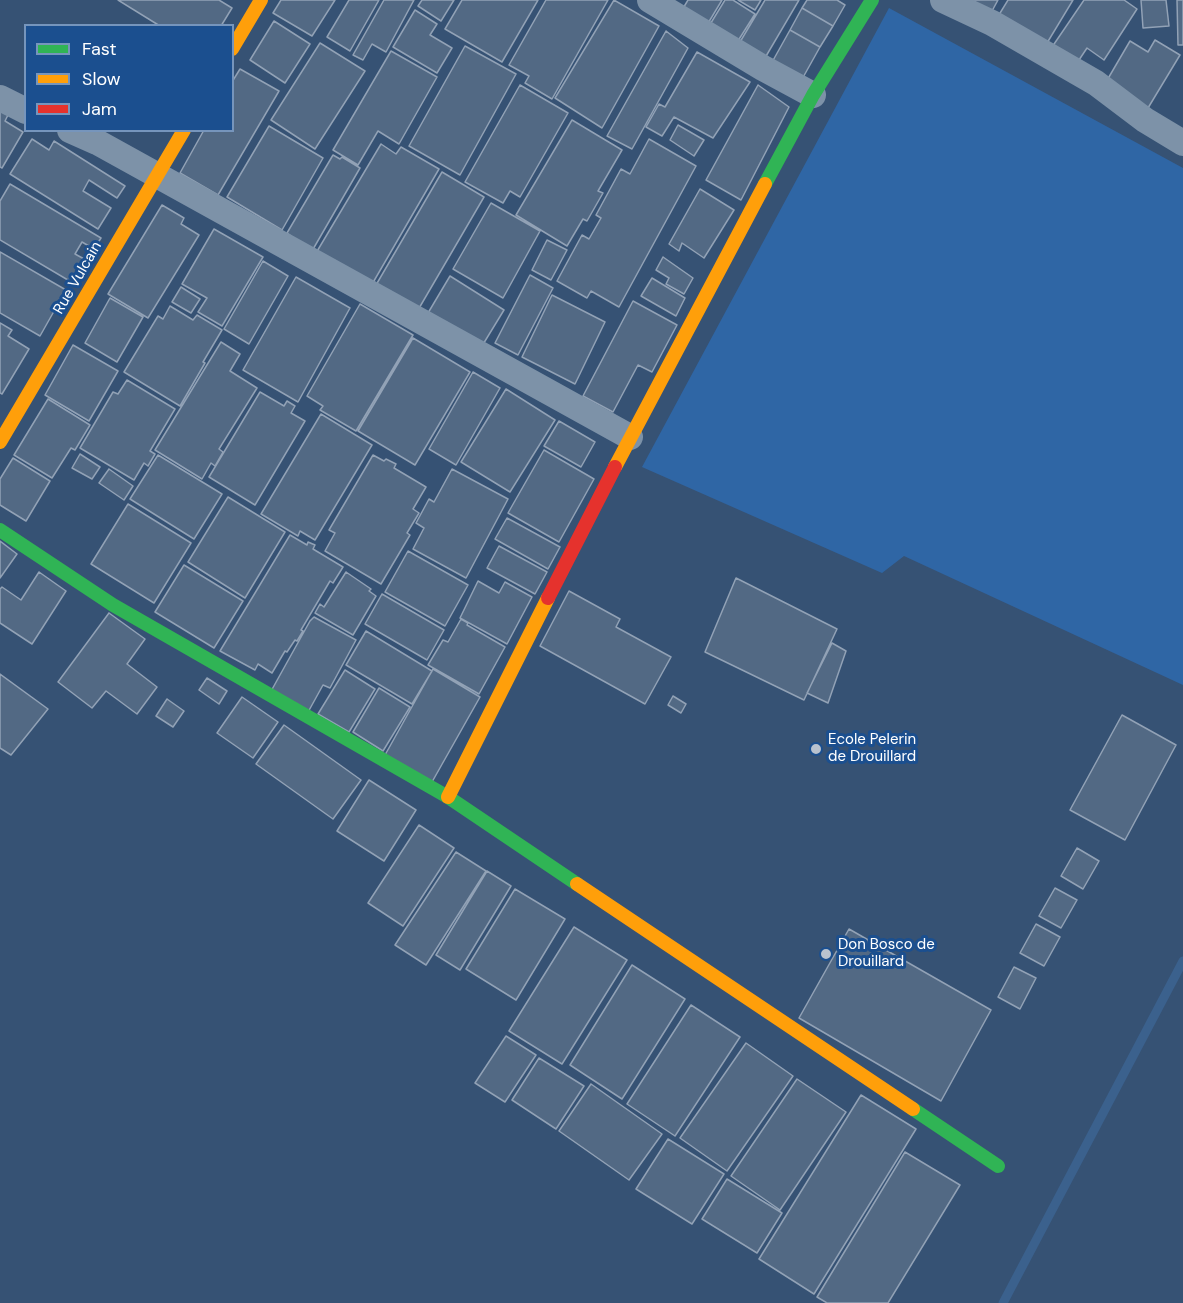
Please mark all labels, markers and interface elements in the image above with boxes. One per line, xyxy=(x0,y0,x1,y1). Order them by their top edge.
legend xyxy=(24,24,234,132)
text: Fast xyxy=(82,37,117,61)
text: Slow xyxy=(82,67,121,91)
text: Jam xyxy=(82,97,117,121)
street label: Rue Vulcain xyxy=(50,239,106,317)
place label: Ecole Pelerin de Drouillard xyxy=(828,731,916,766)
marker: Ecole Pelerin de Drouillard xyxy=(809,742,823,756)
place label: Don Bosco de Drouillard xyxy=(838,936,935,971)
marker: Don Bosco de Drouillard xyxy=(819,947,833,961)

